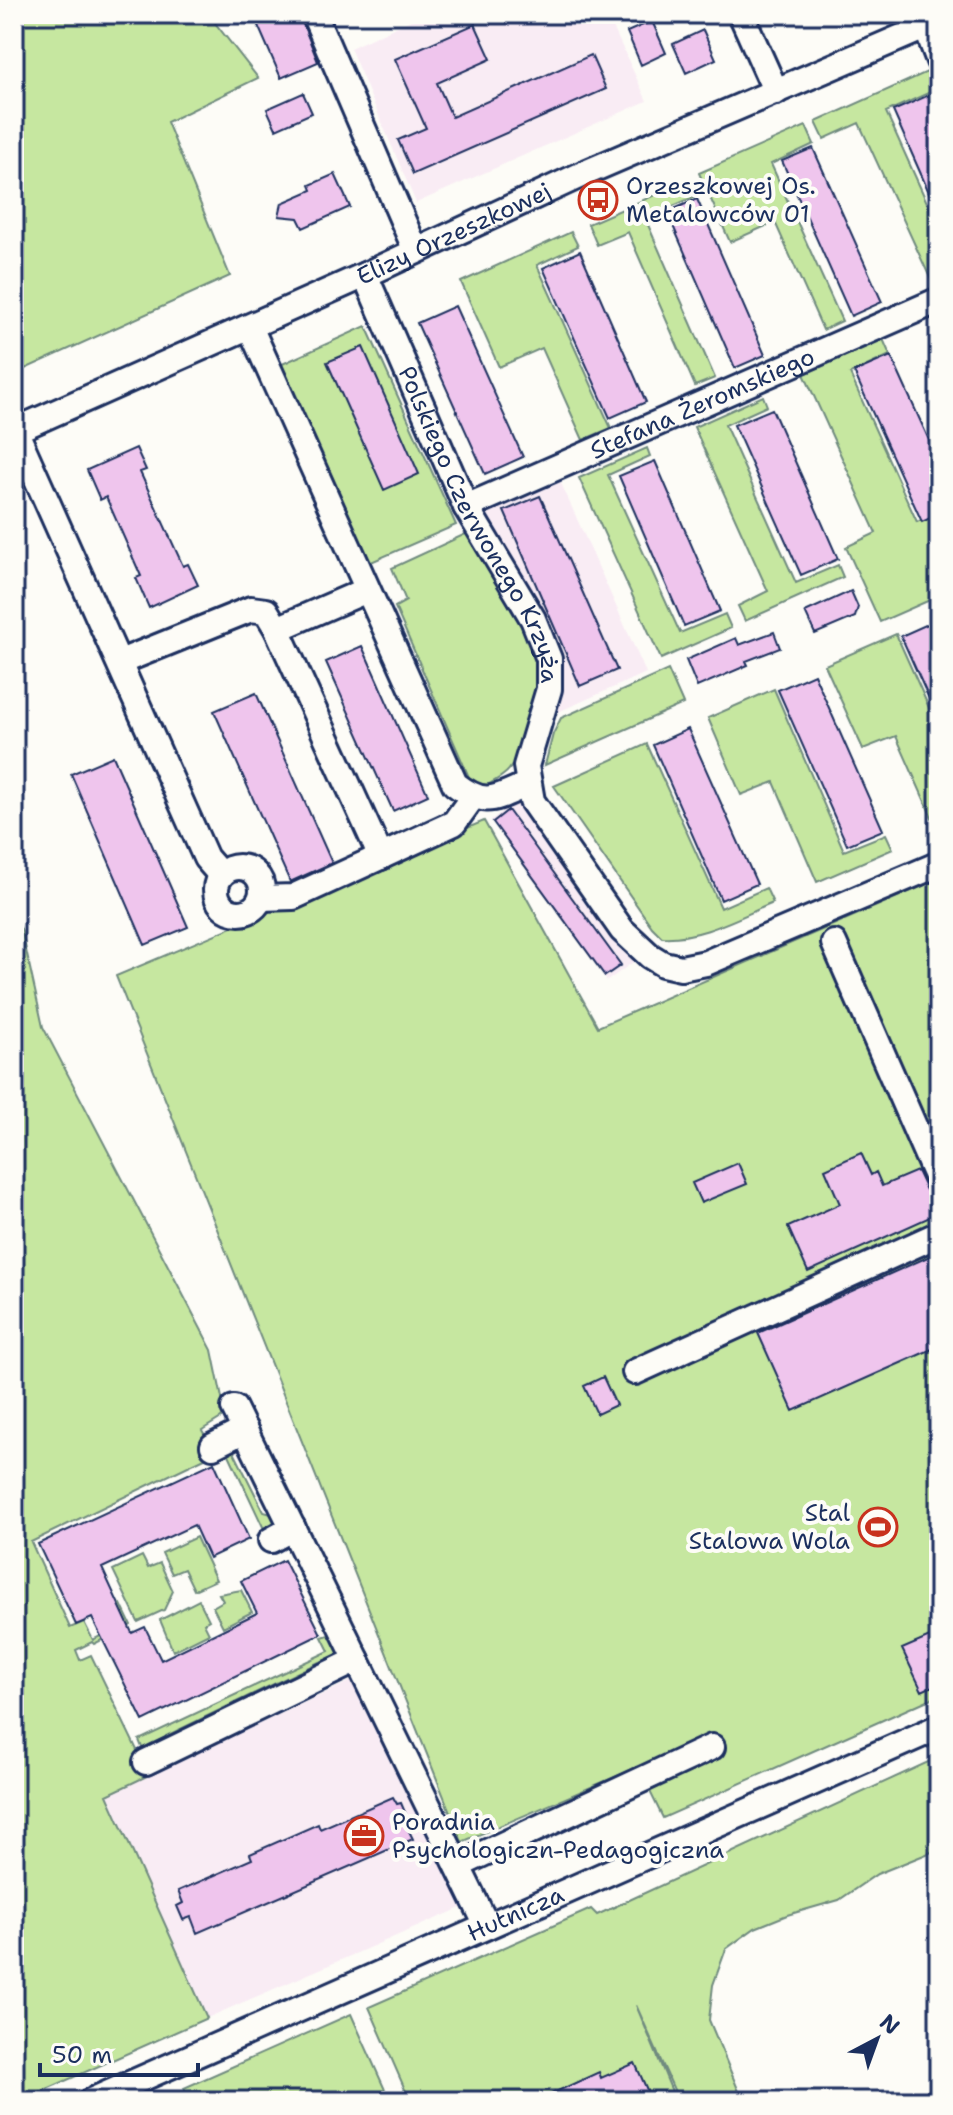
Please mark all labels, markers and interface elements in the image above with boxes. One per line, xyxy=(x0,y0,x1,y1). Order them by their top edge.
place label: Orzeszkowej Os. Metalowców 01 xyxy=(626,170,816,230)
street label: Elizy Orzeszkowej xyxy=(352,175,556,293)
bus stop icon: Orzeszkowej Os. Metalowców 01 xyxy=(577,179,619,221)
street label: Stefana Żeromskiego xyxy=(585,340,820,467)
street label: Polskiego Czerwonego Krzyża xyxy=(391,361,565,684)
place label: Stal Stalowa Wola xyxy=(689,1497,851,1557)
sports icon: Stal Stalowa Wola xyxy=(857,1506,899,1548)
place label: Poradnia Psychologiczn-Pedagogiczna xyxy=(392,1806,724,1866)
office icon: Poradnia Psychologiczn-Pedagogiczna xyxy=(343,1815,385,1857)
street label: Hutnicza xyxy=(462,1878,569,1949)
north arrow xyxy=(837,1999,917,2079)
text: N xyxy=(874,2008,906,2041)
scale bar xyxy=(40,2027,198,2077)
text: 50 m xyxy=(52,2039,112,2071)

